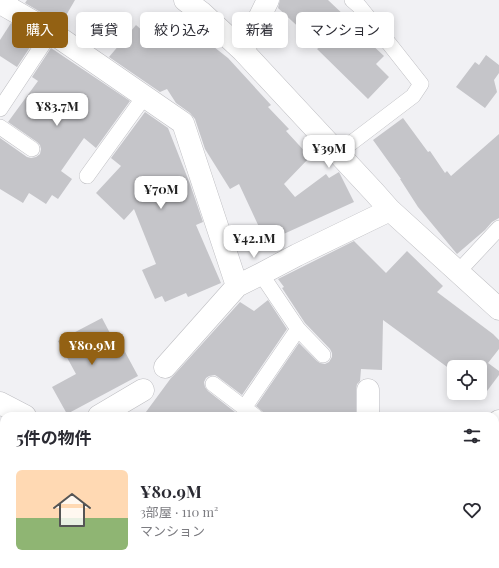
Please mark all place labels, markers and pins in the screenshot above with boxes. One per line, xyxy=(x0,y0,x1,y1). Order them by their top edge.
pin: ¥83.7M xyxy=(24,93,90,127)
pin: ¥39M xyxy=(305,135,353,169)
pin: ¥70M xyxy=(137,176,185,210)
pin: ¥42.1M xyxy=(221,225,287,259)
pin: ¥80.9M xyxy=(59,332,125,366)

